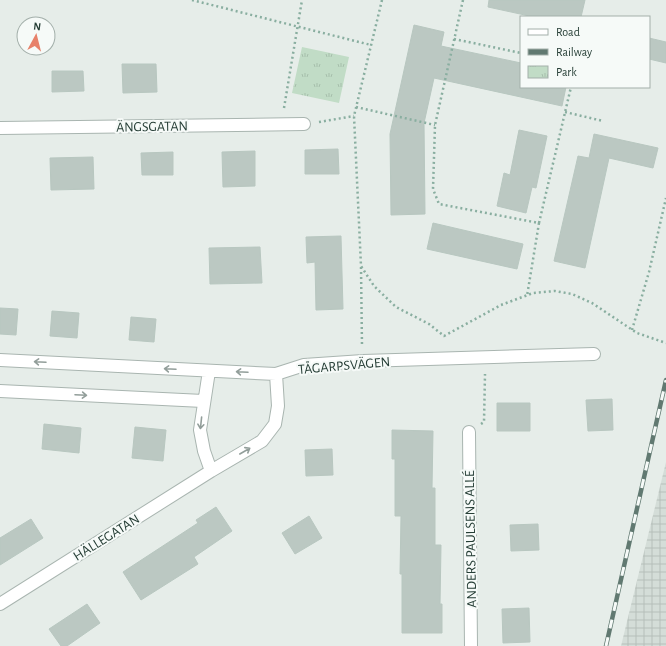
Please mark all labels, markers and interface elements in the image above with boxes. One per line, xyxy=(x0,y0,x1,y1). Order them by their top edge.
north arrow xyxy=(16,16,56,56)
legend xyxy=(520,16,650,88)
text: N xyxy=(33,21,42,32)
text: Road xyxy=(556,26,580,38)
text: Railway xyxy=(556,46,592,59)
text: Park xyxy=(556,66,577,78)
street label: ÄNGSGATAN xyxy=(116,117,188,135)
street label: TÅGARPSVÄGEN xyxy=(297,353,391,377)
one-way arrow xyxy=(34,359,47,366)
one-way arrow xyxy=(164,365,177,372)
one-way arrow xyxy=(236,369,249,376)
one-way arrow xyxy=(74,391,87,398)
one-way arrow xyxy=(197,416,205,429)
one-way arrow xyxy=(239,447,251,455)
street label: ANDERS PAULSENS ALLÉ xyxy=(460,470,479,608)
street label: HÄLLEGATAN xyxy=(70,510,142,564)

